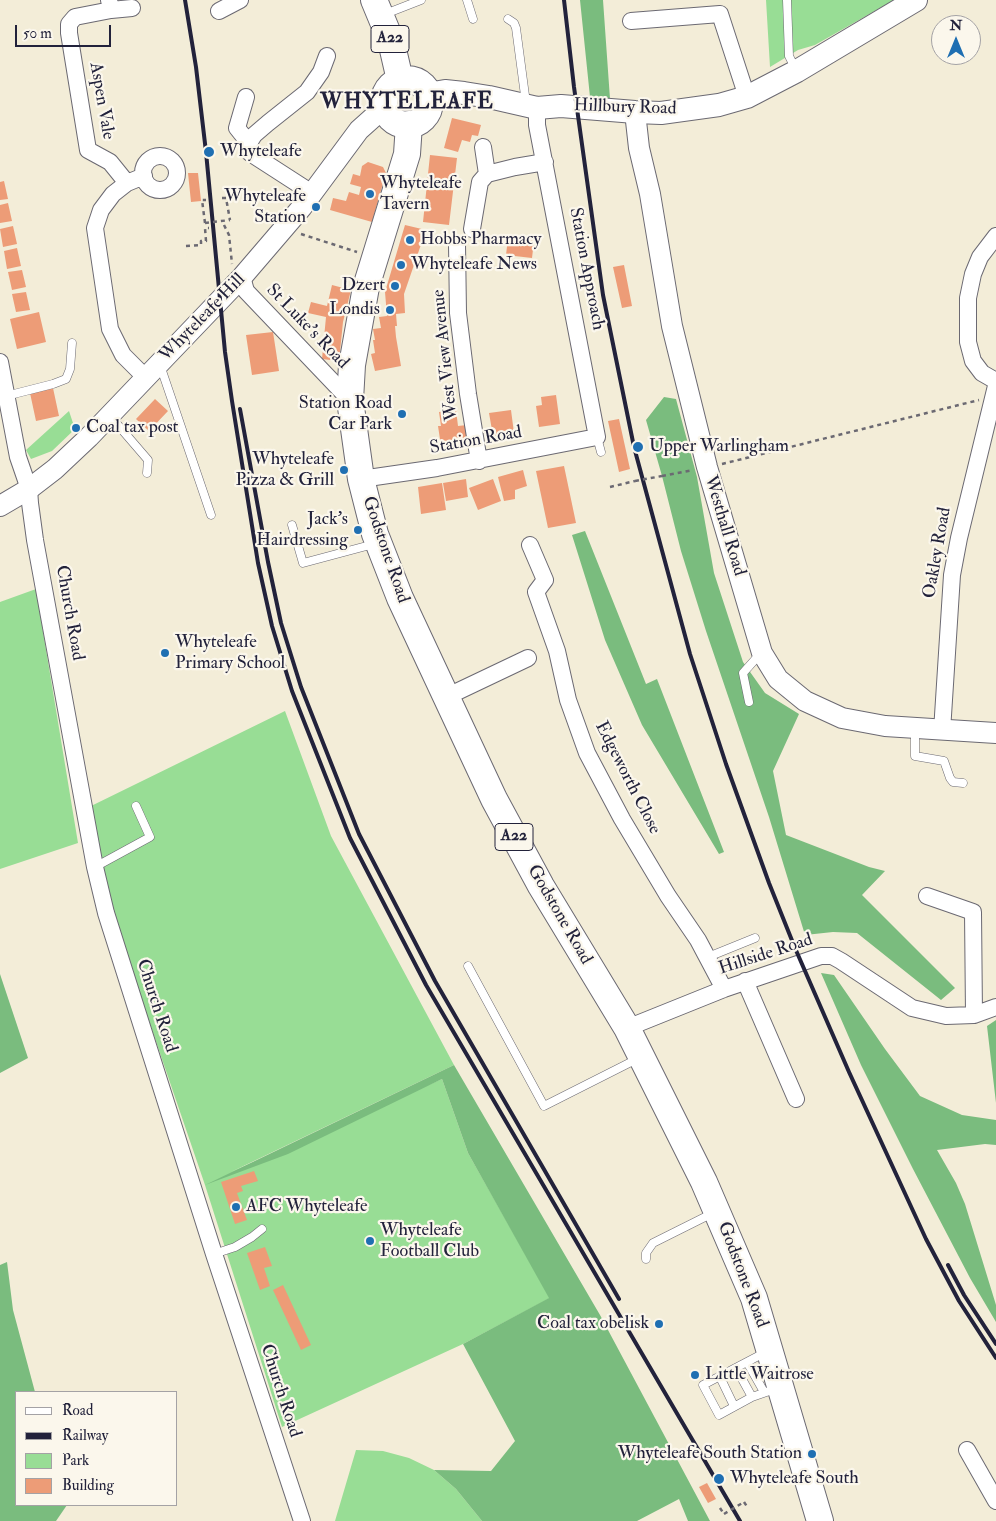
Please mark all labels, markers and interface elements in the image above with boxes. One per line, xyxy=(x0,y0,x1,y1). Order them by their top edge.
scale bar xyxy=(18,15,114,47)
north arrow xyxy=(931,15,981,65)
text: N xyxy=(950,17,962,34)
text: 50 m xyxy=(23,24,52,43)
road number: A22 xyxy=(371,26,409,52)
street label: Aspen Vale xyxy=(84,61,118,141)
district label: WHYTELEAFE xyxy=(319,90,495,116)
street label: Hillbury Road xyxy=(573,95,677,121)
place label: Whyteleafe xyxy=(220,141,302,163)
marker: Whyteleafe xyxy=(202,145,216,159)
place label: Whyteleafe Tavern xyxy=(380,173,462,215)
place label: Whyteleafe Station xyxy=(224,186,306,228)
marker: Whyteleafe Tavern xyxy=(364,188,376,200)
marker: Whyteleafe Station xyxy=(310,201,322,213)
street label: Station Approach xyxy=(564,206,608,332)
place label: Hobbs Pharmacy xyxy=(420,229,541,251)
marker: Hobbs Pharmacy xyxy=(404,234,416,246)
place label: Whyteleafe News xyxy=(411,254,537,276)
marker: Whyteleafe News xyxy=(395,259,407,271)
street label: Whyteleafe Hill xyxy=(156,269,250,367)
place label: Dzert xyxy=(342,275,385,297)
street label: St Luke's Road xyxy=(261,280,353,374)
marker: Dzert xyxy=(389,280,401,292)
street label: West View Avenue xyxy=(428,288,464,422)
place label: Londis xyxy=(329,299,380,321)
marker: Londis xyxy=(384,304,396,316)
place label: Station Road Car Park xyxy=(299,393,392,436)
marker: Station Road Car Park xyxy=(396,408,408,420)
place label: Coal tax post xyxy=(86,417,178,439)
marker: Coal tax post xyxy=(70,422,82,434)
street label: Station Road xyxy=(428,422,524,460)
place label: Upper Warlingham xyxy=(649,436,789,458)
marker: Upper Warlingham xyxy=(631,440,645,454)
place label: Whyteleafe Pizza & Grill xyxy=(235,449,334,492)
marker: Whyteleafe Pizza & Grill xyxy=(338,464,350,476)
street label: Westhall Road xyxy=(699,473,749,579)
street label: Godstone Road xyxy=(357,494,413,606)
street label: Oakley Road xyxy=(919,506,957,600)
place label: Jack’s Hairdressing xyxy=(256,509,348,552)
marker: Jack’s Hairdressing xyxy=(352,524,364,536)
street label: Church Road xyxy=(50,564,88,662)
place label: Whyteleafe Primary School xyxy=(175,632,285,674)
marker: Whyteleafe Primary School xyxy=(159,647,171,659)
street label: Edgeworth Close xyxy=(589,718,665,838)
road number: A22 xyxy=(495,824,533,850)
street label: Godstone Road xyxy=(522,861,596,969)
street label: Hillside Road xyxy=(716,930,816,980)
street label: Church Road xyxy=(131,957,181,1055)
place label: AFC Whyteleafe xyxy=(246,1196,367,1218)
marker: AFC Whyteleafe xyxy=(230,1201,242,1213)
street label: Godstone Road xyxy=(712,1219,772,1331)
place label: Whyteleafe Football Club xyxy=(380,1220,479,1262)
marker: Whyteleafe Football Club xyxy=(364,1235,376,1247)
place label: Coal tax obelisk xyxy=(537,1313,649,1335)
marker: Coal tax obelisk xyxy=(653,1318,665,1330)
street label: Church Road xyxy=(255,1342,305,1440)
place label: Little Waitrose xyxy=(705,1364,814,1386)
marker: Little Waitrose xyxy=(689,1369,701,1381)
legend xyxy=(15,1391,178,1506)
text: Road xyxy=(62,1401,93,1420)
text: Railway xyxy=(62,1426,108,1445)
place label: Whyteleafe South Station xyxy=(618,1443,802,1465)
marker: Whyteleafe South Station xyxy=(806,1448,818,1460)
text: Park xyxy=(62,1451,89,1470)
place label: Whyteleafe South xyxy=(730,1468,859,1490)
marker: Whyteleafe South xyxy=(712,1472,726,1486)
text: Building xyxy=(62,1476,114,1495)

